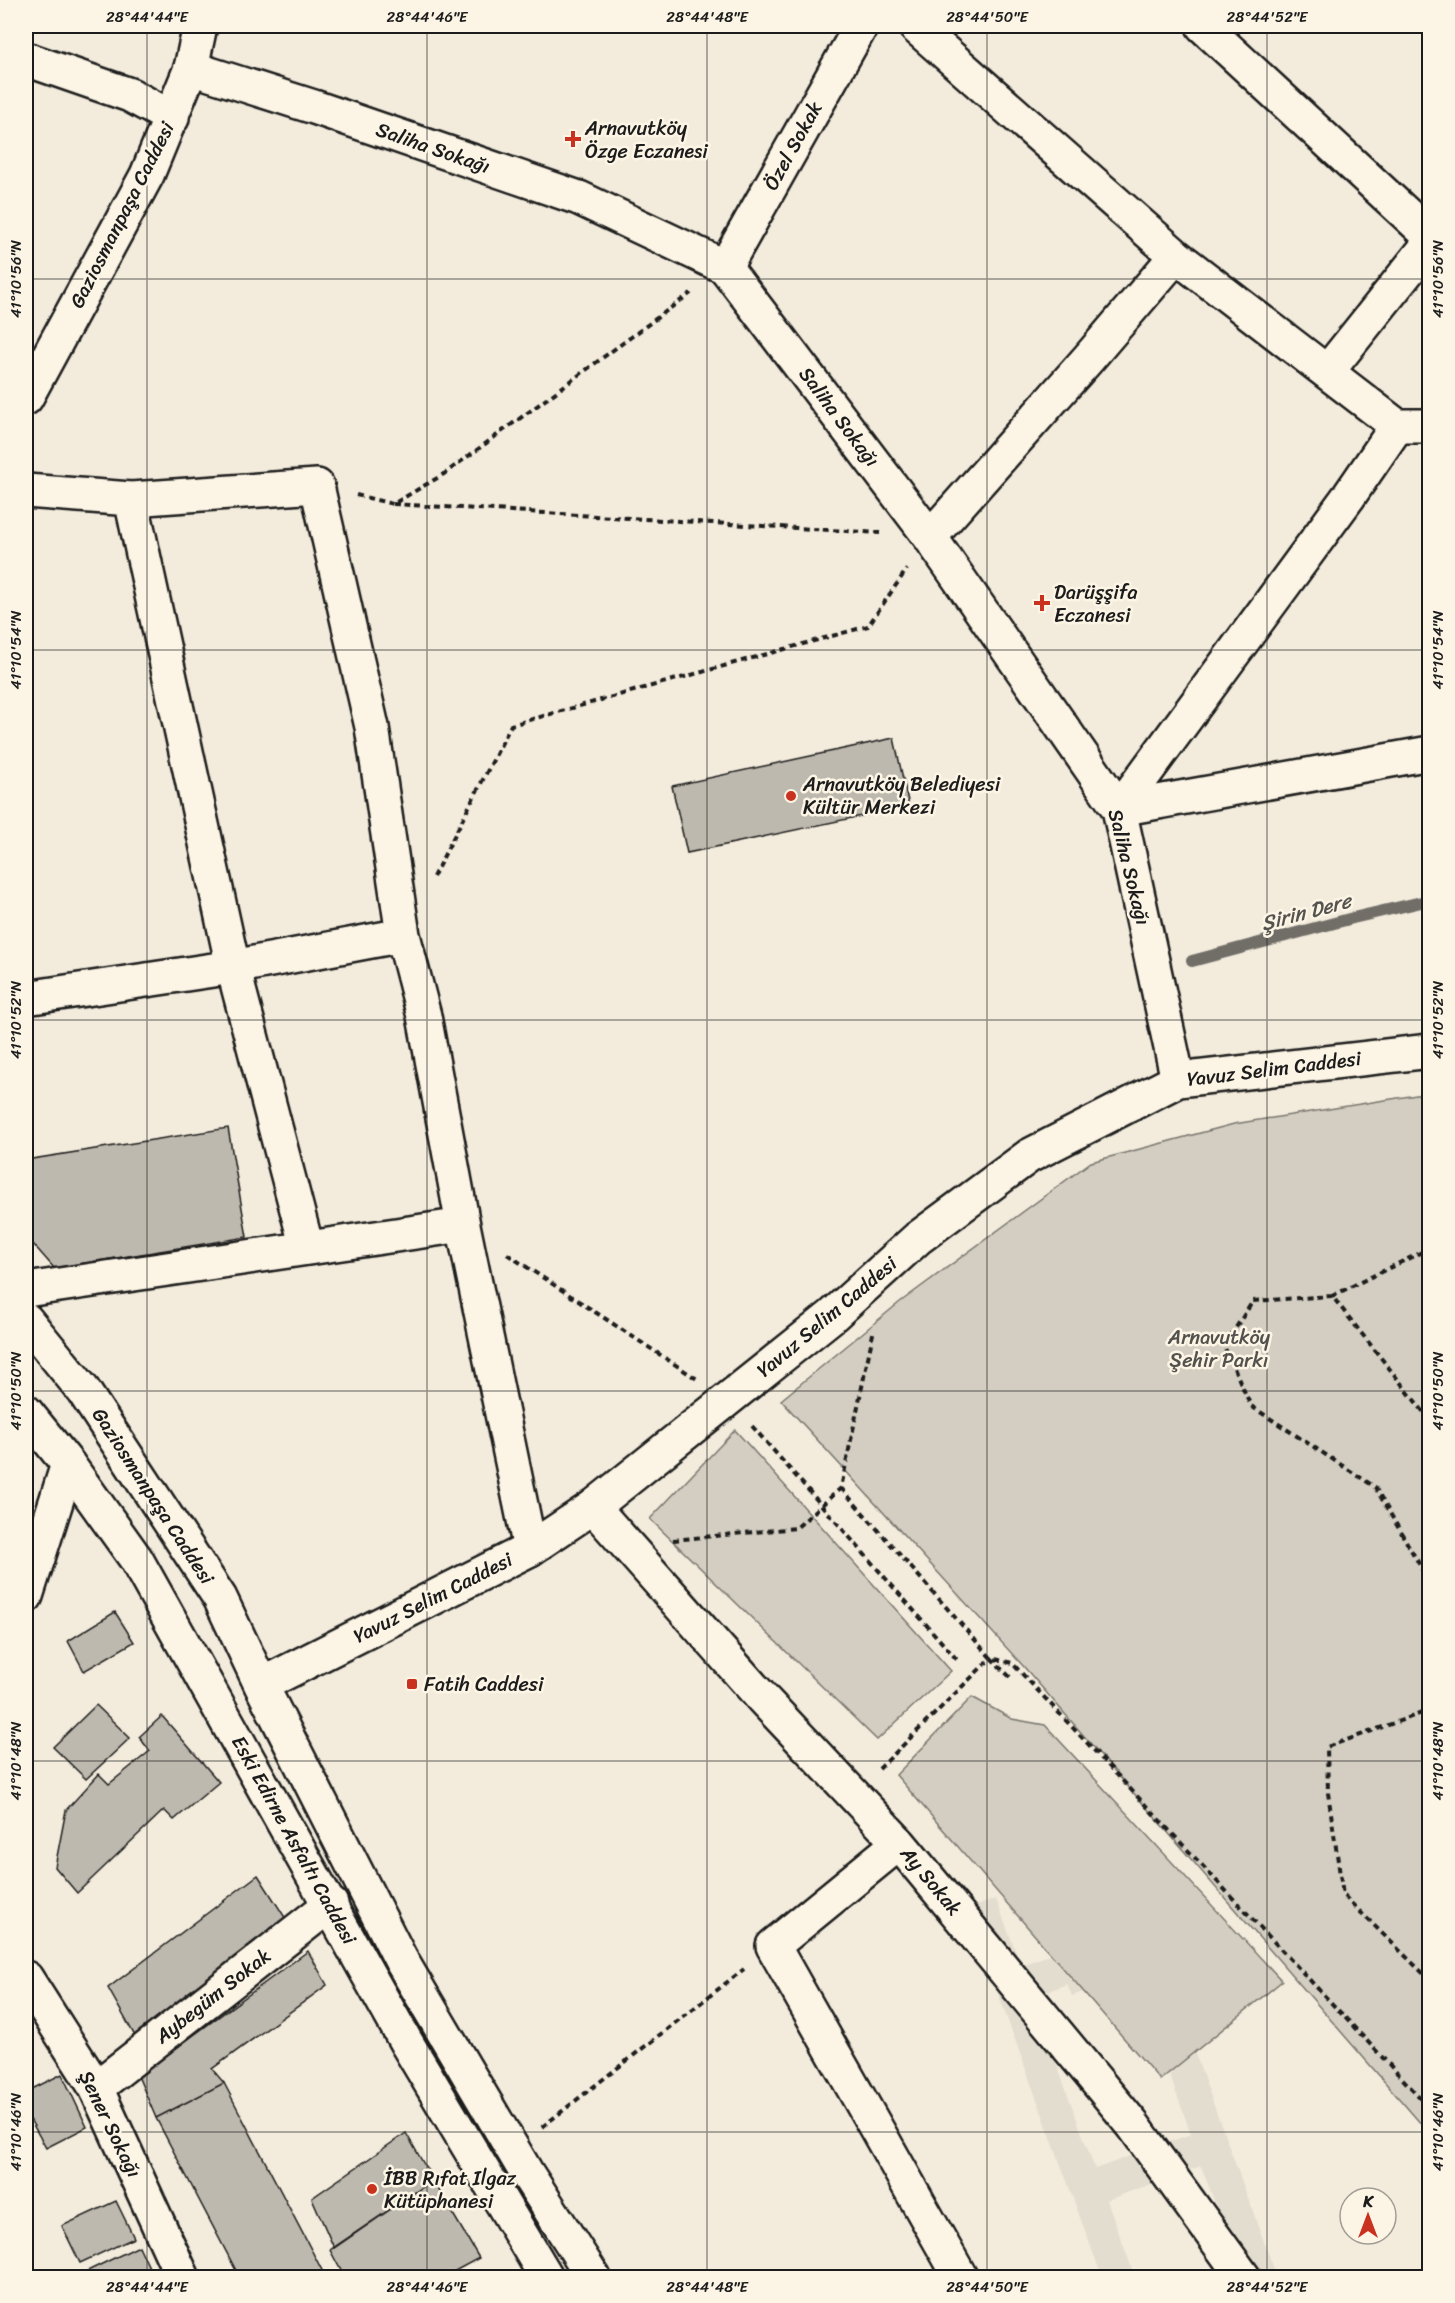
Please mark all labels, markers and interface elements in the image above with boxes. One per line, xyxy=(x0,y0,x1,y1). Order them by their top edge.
text: 28°44'44"E xyxy=(106,4,190,30)
text: 28°44'46"E xyxy=(387,4,469,30)
text: 28°44'48"E xyxy=(666,4,749,30)
text: 28°44'50"E xyxy=(946,4,1029,30)
text: 28°44'52"E xyxy=(1227,4,1309,30)
street label: Özel Sokak xyxy=(754,94,832,197)
place label: Arnavutköy Özge Eczanesi xyxy=(584,111,709,169)
street label: Saliha Sokağı xyxy=(371,112,495,184)
street label: Gaziosmanpaşa Caddesi xyxy=(60,115,184,314)
marker: Arnavutköy Özge Eczanesi xyxy=(566,132,580,146)
text: 41°10'56"N xyxy=(3,239,29,318)
text: 41°10'56"N xyxy=(1425,239,1451,318)
street label: Saliha Sokağı xyxy=(789,359,889,475)
place label: Darüşşifa Eczanesi xyxy=(1054,575,1138,633)
marker: Darüşşifa Eczanesi xyxy=(1035,596,1049,610)
text: 41°10'54"N xyxy=(3,610,29,689)
text: 41°10'54"N xyxy=(1425,610,1451,689)
place label: Arnavutköy Belediyesi Kültür Merkezi xyxy=(802,767,1002,825)
marker: Arnavutköy Belediyesi Kültür Merkezi xyxy=(784,789,798,803)
street label: Saliha Sokağı xyxy=(1098,805,1160,929)
water label: Şirin Dere xyxy=(1257,881,1358,942)
text: 41°10'52"N xyxy=(3,980,29,1059)
text: 41°10'52"N xyxy=(1425,980,1451,1059)
street label: Yavuz Selim Caddesi xyxy=(1185,1041,1364,1097)
street label: Yavuz Selim Caddesi xyxy=(749,1246,906,1387)
park label: Arnavutköy Şehir Parkı xyxy=(1167,1320,1271,1378)
text: 41°10'50"N xyxy=(3,1351,29,1431)
text: 41°10'50"N xyxy=(1425,1351,1451,1431)
street label: Gaziosmanpaşa Caddesi xyxy=(82,1400,224,1592)
street label: Yavuz Selim Caddesi xyxy=(347,1542,520,1653)
place label: Fatih Caddesi xyxy=(424,1667,545,1702)
marker: Fatih Caddesi xyxy=(405,1677,419,1691)
text: 41°10'48"N xyxy=(3,1721,29,1800)
text: 41°10'48"N xyxy=(1425,1721,1451,1800)
street label: Eski Edirne Asfaltı Caddesi xyxy=(222,1729,366,1952)
street label: Ay Sokak xyxy=(890,1837,971,1924)
street label: Aybegüm Sokak xyxy=(146,1939,279,2053)
street label: Şener Sokağı xyxy=(69,2064,151,2184)
text: 41°10'46"N xyxy=(3,2092,29,2171)
text: 41°10'46"N xyxy=(1425,2092,1451,2171)
place label: İBB Rıfat Ilgaz Kütüphanesi xyxy=(383,2161,517,2219)
marker: İBB Rıfat Ilgaz Kütüphanesi xyxy=(365,2182,379,2196)
north arrow xyxy=(1338,2186,1398,2246)
text: K xyxy=(1362,2187,1374,2216)
text: 28°44'44"E xyxy=(106,2274,190,2300)
text: 28°44'46"E xyxy=(387,2274,469,2300)
text: 28°44'48"E xyxy=(666,2274,749,2300)
text: 28°44'50"E xyxy=(946,2274,1029,2300)
text: 28°44'52"E xyxy=(1227,2274,1309,2300)

